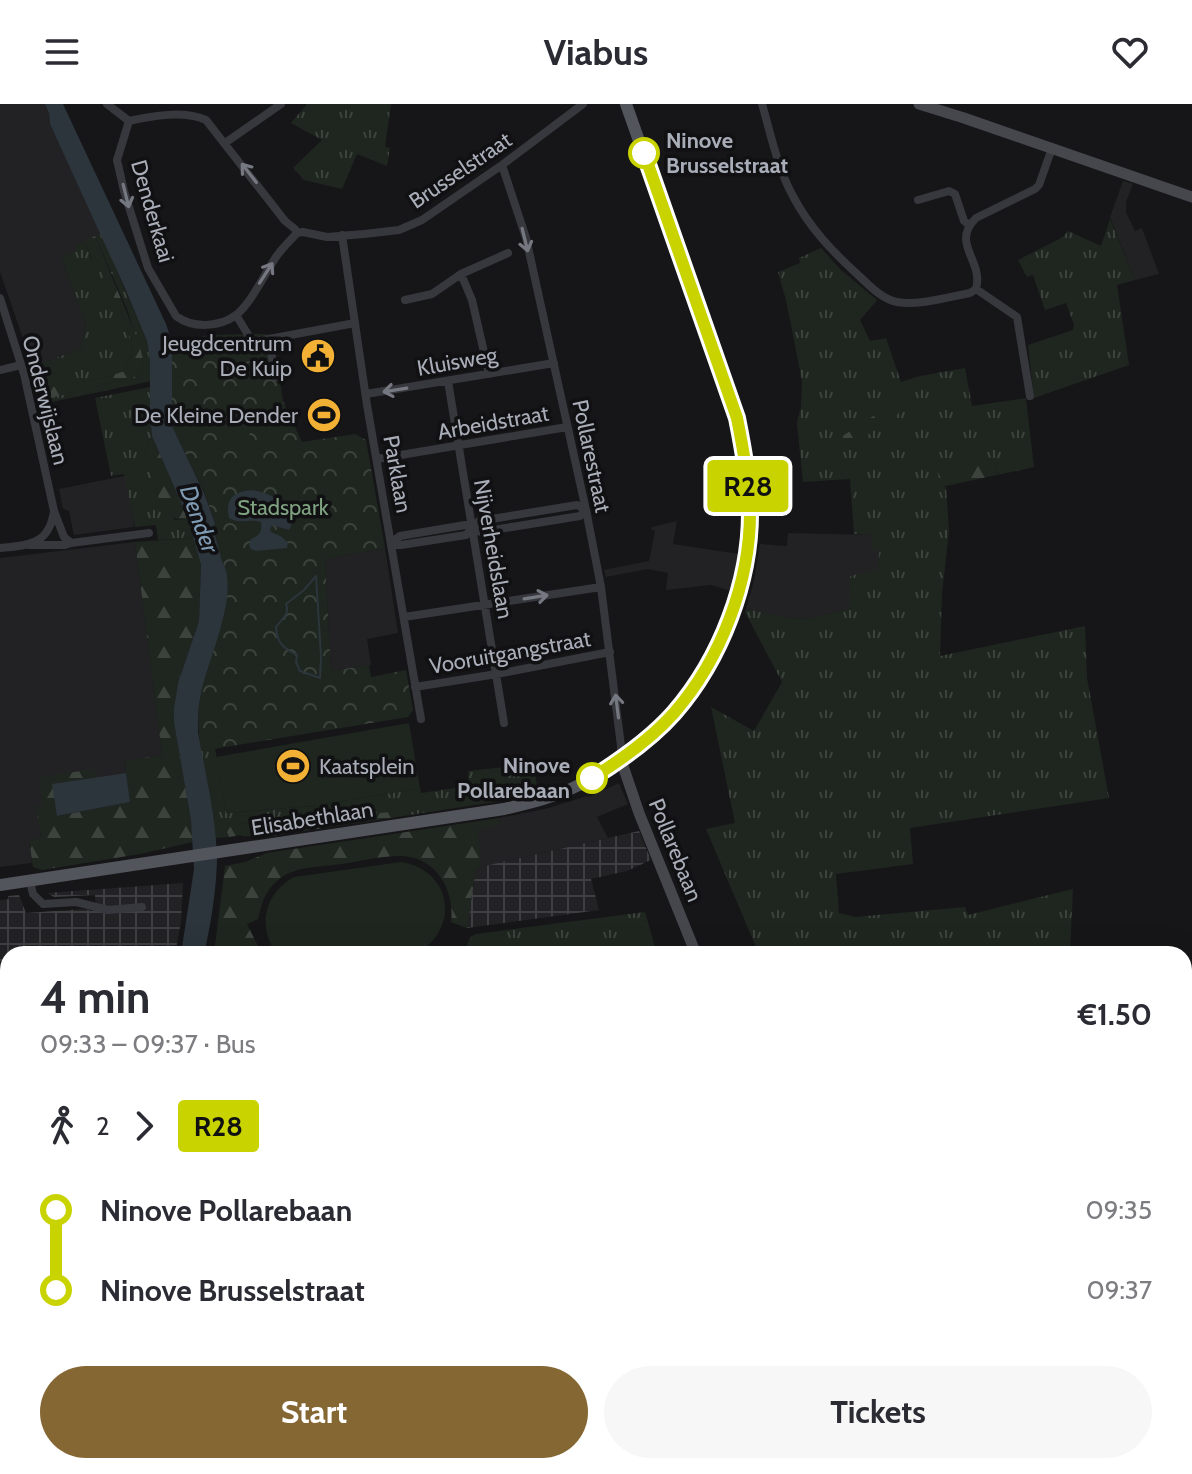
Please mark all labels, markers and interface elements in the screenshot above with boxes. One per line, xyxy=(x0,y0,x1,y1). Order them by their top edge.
icon: menu xyxy=(40,30,84,74)
text: Viabus xyxy=(544,30,648,74)
icon: heart xyxy=(1108,30,1152,74)
street label: Brusselstraat xyxy=(404,126,517,215)
place label: Ninove Brusselstraat xyxy=(666,127,789,179)
marker: Ninove Brusselstraat xyxy=(629,138,659,168)
street label: Denderkaai xyxy=(125,157,180,266)
one-way arrow xyxy=(240,163,257,184)
one-way arrow xyxy=(119,183,134,209)
one-way arrow xyxy=(518,226,533,252)
one-way arrow xyxy=(258,262,274,285)
place label: Jeugdcentrum De Kuip xyxy=(161,330,292,382)
street label: Onderwijslaan xyxy=(16,333,75,468)
public building icon: Jeugdcentrum De Kuip xyxy=(299,337,337,375)
street label: Kluisweg xyxy=(415,341,500,382)
one-way arrow xyxy=(382,383,408,398)
sports icon: De Kleine Dender xyxy=(305,396,343,434)
street label: Pollarestraat xyxy=(566,397,617,516)
street label: Arbeidstraat xyxy=(435,399,551,446)
place label: De Kleine Dender xyxy=(134,402,298,429)
street label: Parklaan xyxy=(377,433,418,515)
line badge: R28 xyxy=(702,460,794,512)
text: R28 xyxy=(723,469,773,503)
street label: Nijverheidslaan xyxy=(468,477,519,621)
water label: Dender xyxy=(174,481,226,558)
park label: Stadspark xyxy=(237,494,329,521)
one-way arrow xyxy=(523,588,548,603)
street label: Vooruitgangstraat xyxy=(427,625,593,680)
one-way arrow xyxy=(609,693,624,720)
sports icon: Kaatsplein xyxy=(274,747,312,785)
place label: Ninove Pollarebaan xyxy=(457,752,570,804)
place label: Kaatsplein xyxy=(319,753,414,780)
marker: Ninove Pollarebaan xyxy=(577,763,607,793)
street label: Pollarebaan xyxy=(643,795,708,906)
street label: Elisabethlaan xyxy=(249,796,375,841)
text: 4 min xyxy=(40,971,150,1024)
text: €1.50 xyxy=(1078,996,1152,1033)
text: 09:33 – 09:37 · Bus xyxy=(40,1028,255,1060)
icon: walk xyxy=(40,1104,84,1148)
icon: forward xyxy=(122,1104,166,1148)
text: R28 xyxy=(194,1109,243,1143)
text: 2 xyxy=(96,1110,110,1142)
text: Ninove Pollarebaan xyxy=(100,1192,352,1229)
text: 09:35 xyxy=(1086,1194,1152,1226)
text: Ninove Brusselstraat xyxy=(100,1272,365,1309)
text: 09:37 xyxy=(1087,1274,1152,1306)
button: Start xyxy=(40,1366,588,1458)
button: Tickets xyxy=(604,1366,1152,1458)

